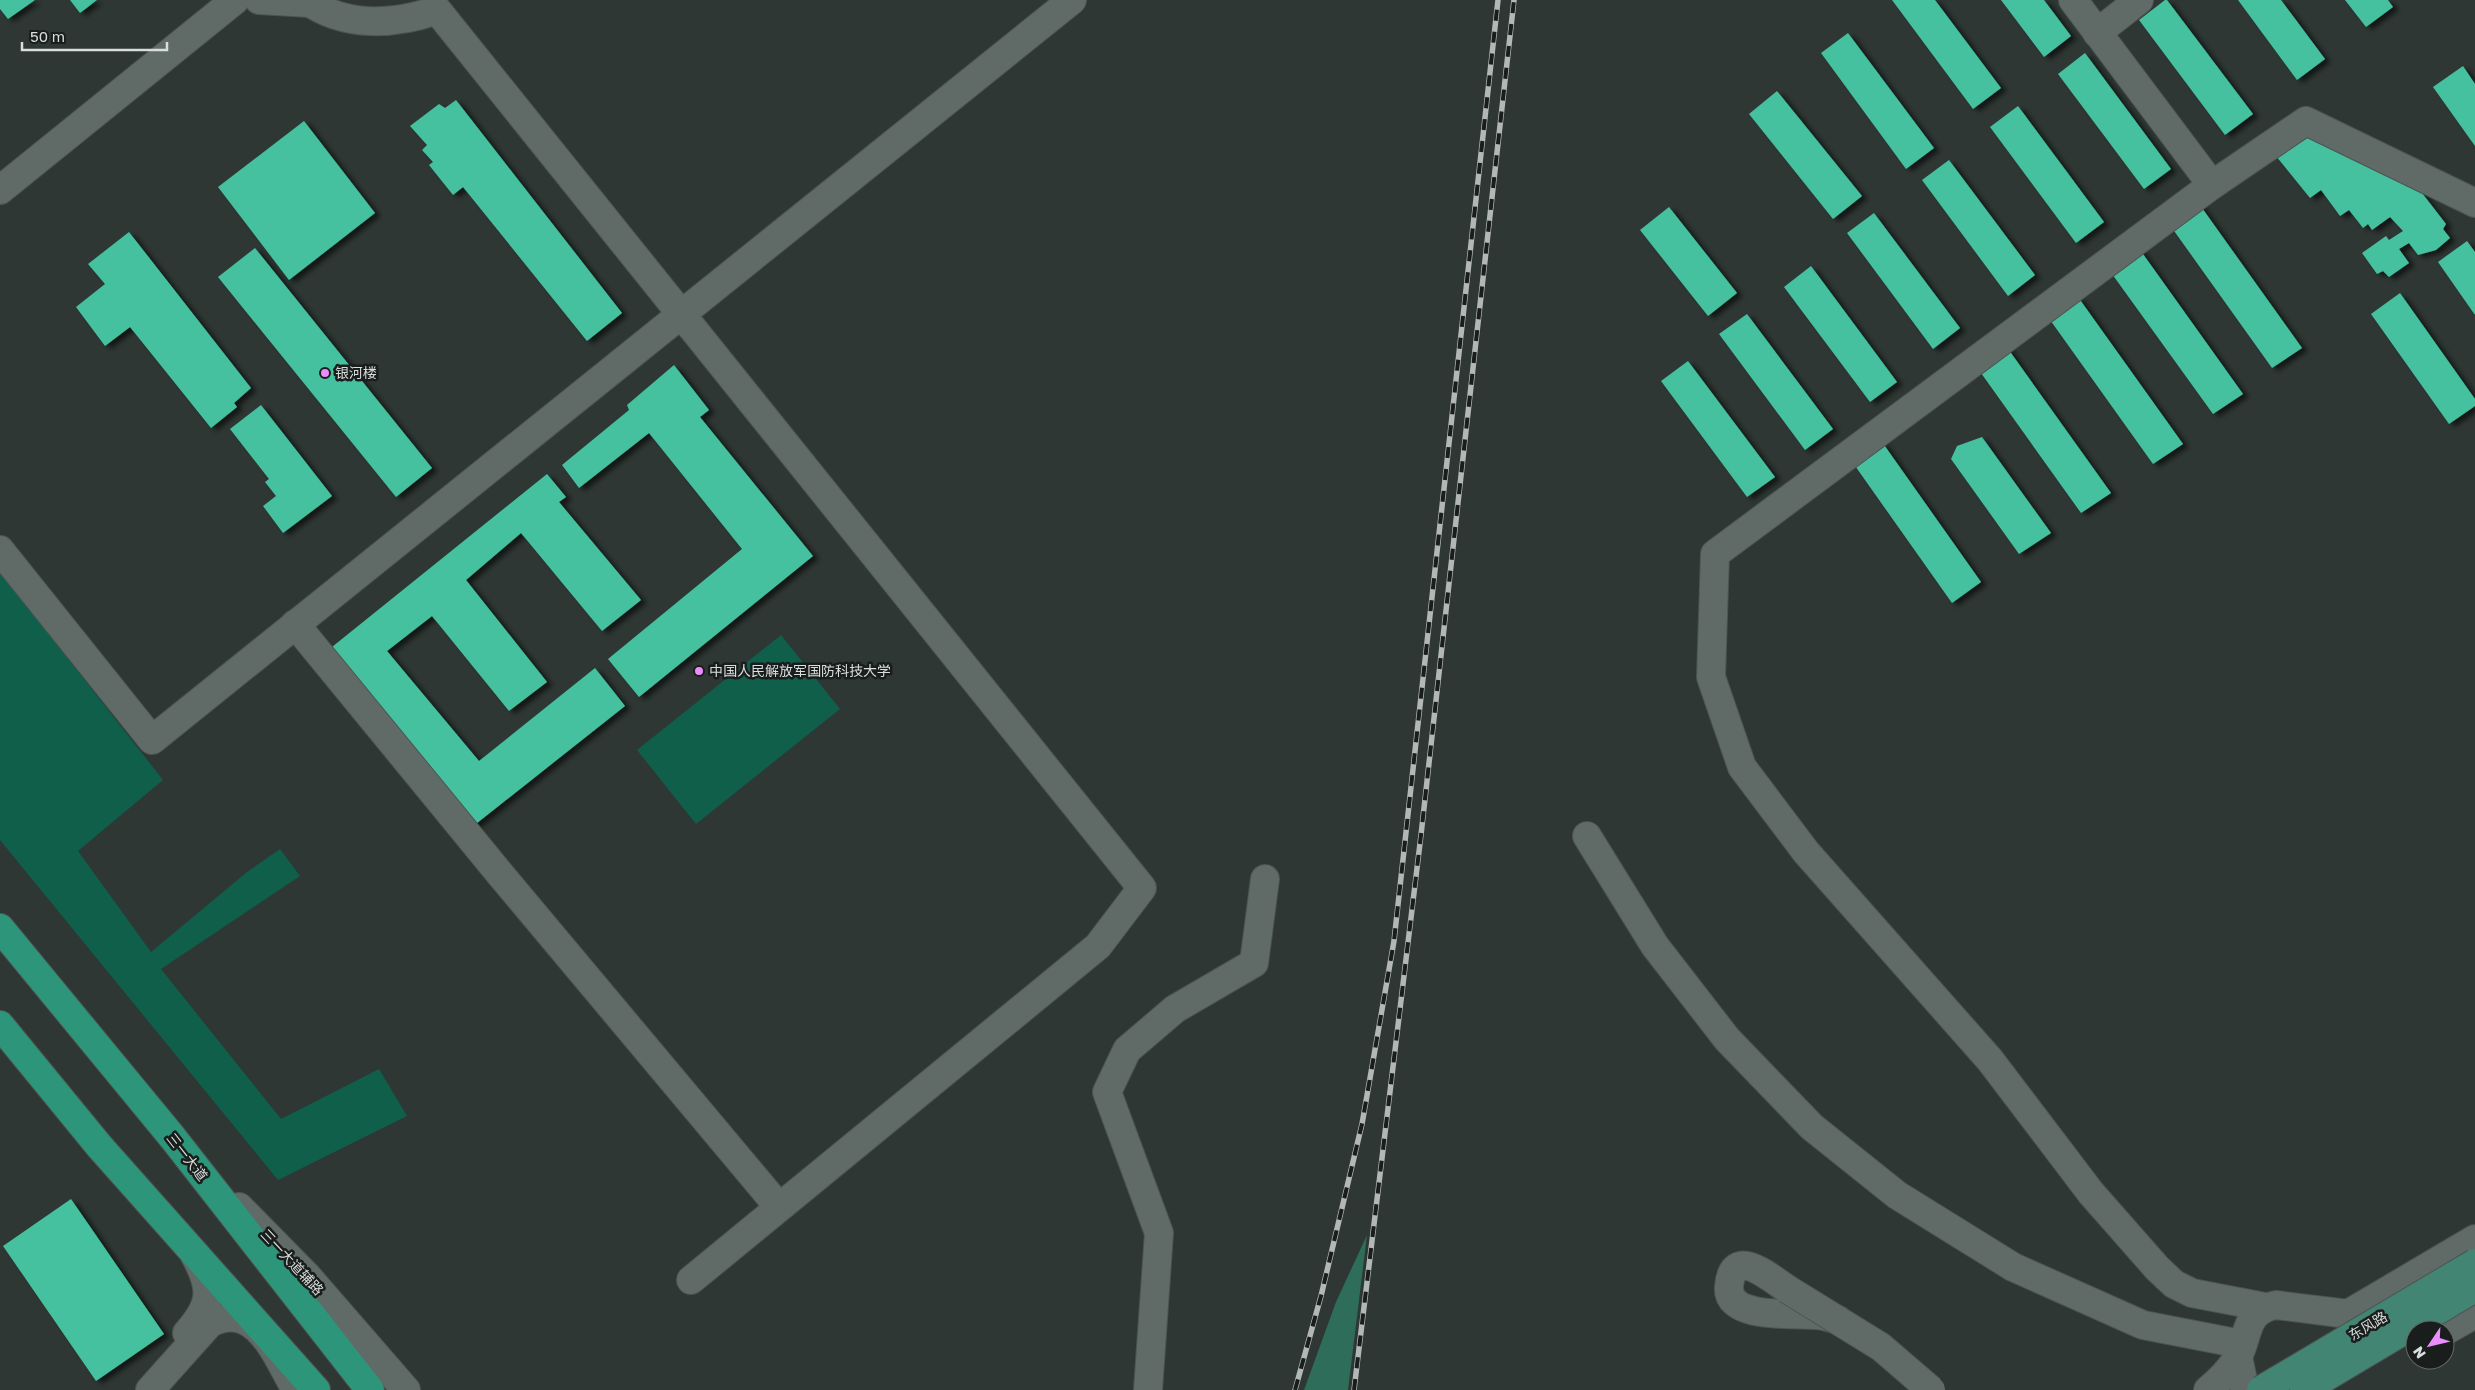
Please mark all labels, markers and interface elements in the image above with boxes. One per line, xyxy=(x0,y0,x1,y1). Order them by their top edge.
scale bar xyxy=(22,20,168,52)
text: 50 m xyxy=(30,27,65,45)
place label: 银河楼 xyxy=(335,364,377,381)
marker: 银河楼 xyxy=(319,367,331,379)
place label: 中国人民解放军国防科技大学 xyxy=(709,662,891,679)
marker: 中国人民解放军国防科技大学 xyxy=(693,665,705,677)
street label: 三一大道 xyxy=(163,1129,211,1184)
street label: 三一大道辅路 xyxy=(258,1225,327,1298)
street label: 东风路 xyxy=(2345,1307,2390,1344)
north arrow xyxy=(2405,1320,2455,1370)
text: N xyxy=(2409,1344,2429,1362)

